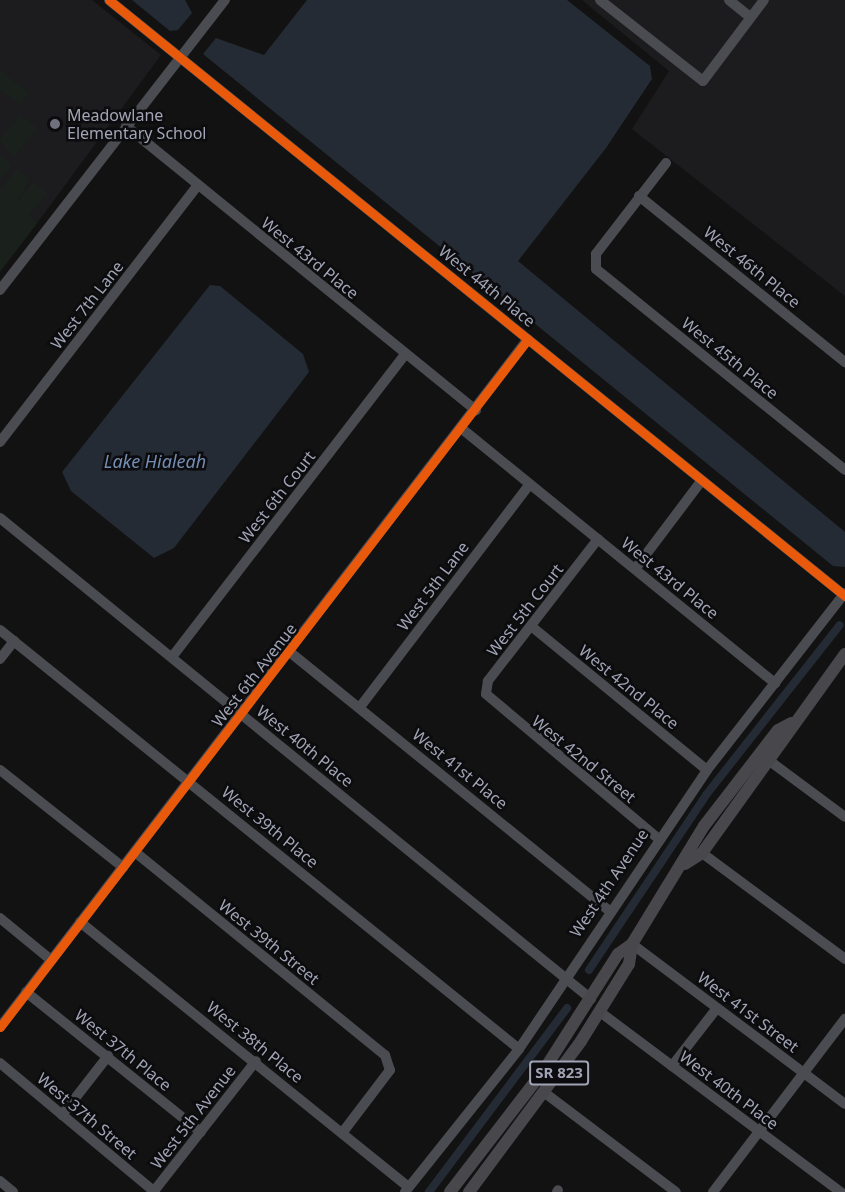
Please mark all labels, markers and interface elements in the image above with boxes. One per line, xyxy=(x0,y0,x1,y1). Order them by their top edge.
place label: Meadowlane Elementary School xyxy=(67,105,206,143)
marker: Meadowlane Elementary School xyxy=(48,117,62,131)
street label: West 43rd Place xyxy=(258,213,362,303)
street label: West 46th Place xyxy=(700,222,804,312)
street label: West 44th Place xyxy=(435,241,539,331)
street label: West 7th Lane xyxy=(47,257,127,353)
street label: West 45th Place xyxy=(678,313,782,403)
street label: West 6th Court xyxy=(235,447,319,547)
water label: Lake Hialeah xyxy=(104,450,206,472)
street label: West 43rd Place xyxy=(618,533,722,623)
street label: West 5th Lane xyxy=(393,538,473,634)
street label: West 5th Court xyxy=(483,560,567,660)
street label: West 6th Avenue xyxy=(208,619,300,731)
street label: West 42nd Place xyxy=(575,641,683,733)
street label: West 40th Place xyxy=(253,701,357,791)
street label: West 42nd Street xyxy=(528,711,640,807)
street label: West 41st Place xyxy=(409,725,511,813)
street label: West 39th Place xyxy=(218,782,322,872)
street label: West 4th Avenue xyxy=(566,825,652,941)
street label: West 39th Street xyxy=(215,896,323,988)
street label: West 41st Street xyxy=(694,968,802,1056)
street label: West 38th Place xyxy=(203,997,307,1087)
street label: West 37th Place xyxy=(71,1005,175,1095)
street label: West 40th Place xyxy=(676,1047,782,1133)
street label: West 5th Avenue xyxy=(147,1061,239,1173)
road number: SR 823 xyxy=(529,1061,589,1085)
street label: West 37th Street xyxy=(33,1069,141,1163)

